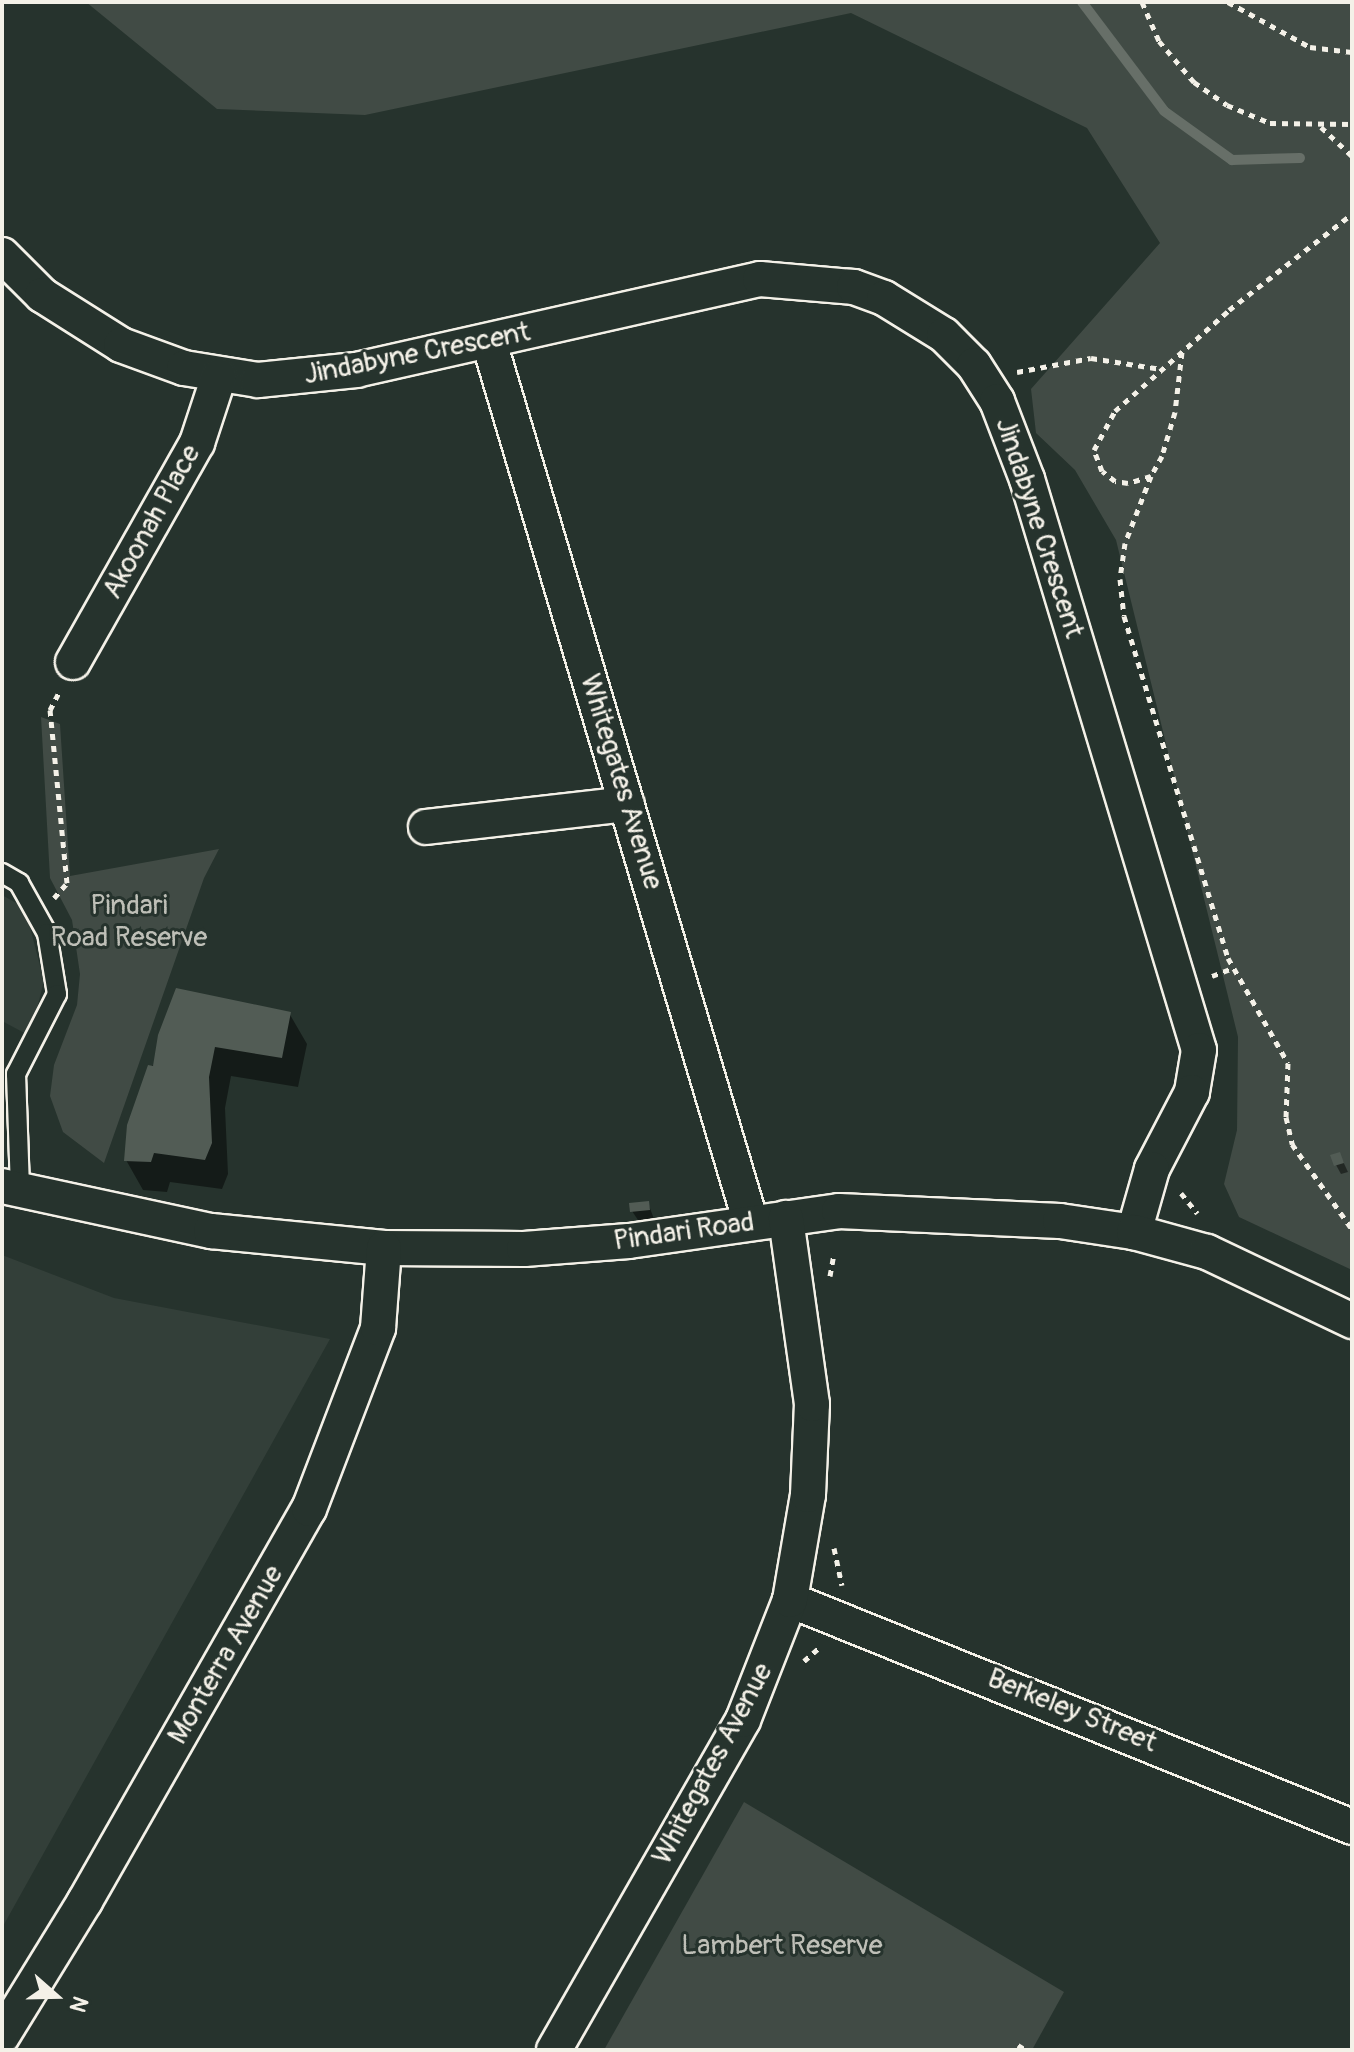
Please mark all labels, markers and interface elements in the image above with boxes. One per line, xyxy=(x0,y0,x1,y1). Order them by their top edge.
street label: Jindabyne Crescent xyxy=(301,316,533,392)
street label: Jindabyne Crescent xyxy=(988,414,1090,642)
street label: Akoonah Place xyxy=(96,439,208,605)
street label: Whitegates Avenue xyxy=(572,670,670,894)
park label: Pindari Road Reserve xyxy=(51,889,207,955)
street label: Pindari Road xyxy=(611,1205,757,1259)
street label: Monterra Avenue xyxy=(161,1560,291,1750)
street label: Whitegates Avenue xyxy=(646,1657,780,1871)
street label: Berkeley Street xyxy=(982,1662,1162,1760)
park label: Lambert Reserve xyxy=(681,1929,883,1963)
north arrow xyxy=(16,1956,96,2036)
text: N xyxy=(63,1992,94,2016)

